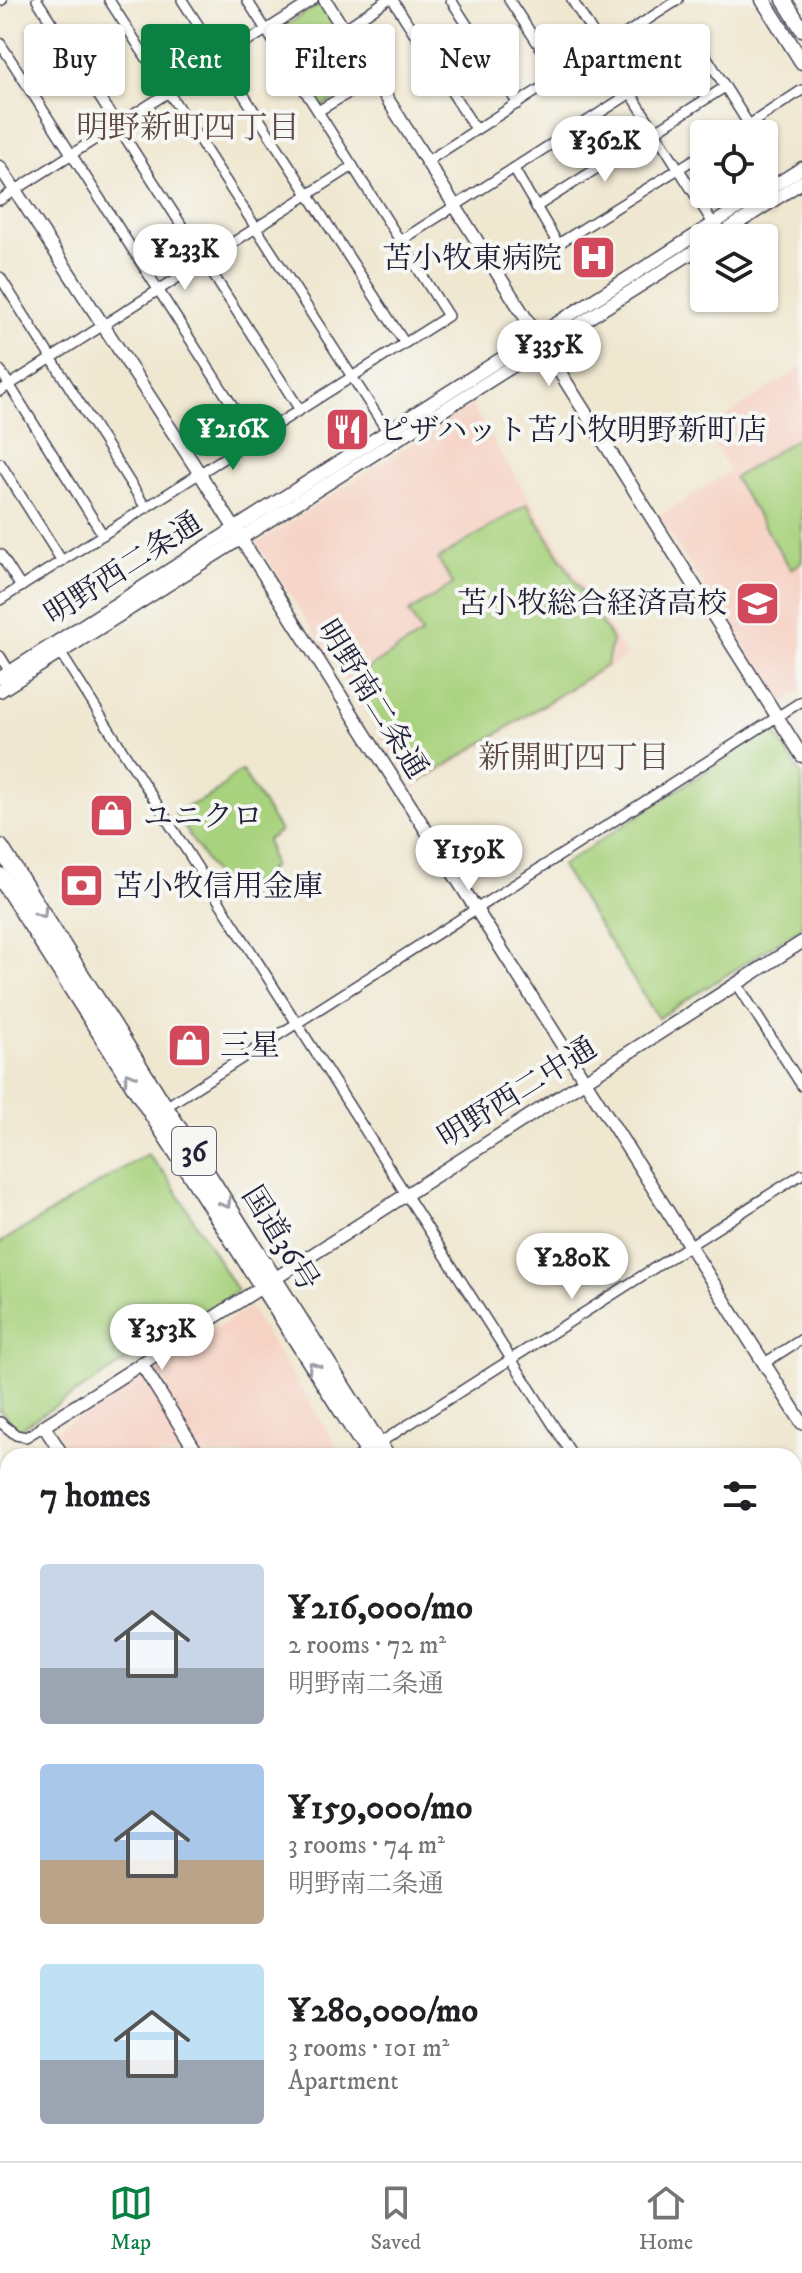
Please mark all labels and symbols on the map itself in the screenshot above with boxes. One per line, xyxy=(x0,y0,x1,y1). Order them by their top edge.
district label: 明野新町四丁目 xyxy=(76,109,300,149)
pin: ¥362K xyxy=(549,116,661,184)
pin: ¥233K xyxy=(129,224,241,292)
hospital icon: 苫小牧東病院 xyxy=(569,234,617,282)
place label: 苫小牧東病院 xyxy=(382,241,562,278)
pin: ¥335K xyxy=(493,320,605,388)
pin: ¥216K xyxy=(177,404,289,472)
restaurant icon: ピザハット苫小牧明野新町店 xyxy=(324,406,372,454)
place label: ピザハット苫小牧明野新町店 xyxy=(379,413,767,450)
street label: 明野西二条通 xyxy=(38,505,209,634)
school or university icon: 苫小牧総合経済高校 xyxy=(734,579,782,627)
place label: 苫小牧総合経済高校 xyxy=(457,586,727,623)
street label: 明野南二条通 xyxy=(308,614,435,786)
district label: 新開町四丁目 xyxy=(478,739,670,779)
shop icon: ユニクロ xyxy=(88,792,136,840)
place label: ユニクロ xyxy=(143,799,263,836)
pin: ¥159K xyxy=(413,825,525,893)
bank icon: 苫小牧信用金庫 xyxy=(58,862,106,910)
place label: 苫小牧信用金庫 xyxy=(113,869,323,906)
one-way arrow xyxy=(32,904,47,919)
shop icon: 三星 xyxy=(165,1021,213,1069)
place label: 三星 xyxy=(220,1028,280,1065)
street label: 明野西二中通 xyxy=(432,1030,604,1157)
one-way arrow xyxy=(123,1071,138,1086)
road number: 36 xyxy=(172,1127,216,1175)
street label: 国道36号 xyxy=(233,1179,326,1298)
one-way arrow xyxy=(217,1194,232,1209)
pin: ¥280K xyxy=(516,1233,628,1301)
pin: ¥353K xyxy=(106,1304,218,1372)
one-way arrow xyxy=(307,1362,322,1376)

